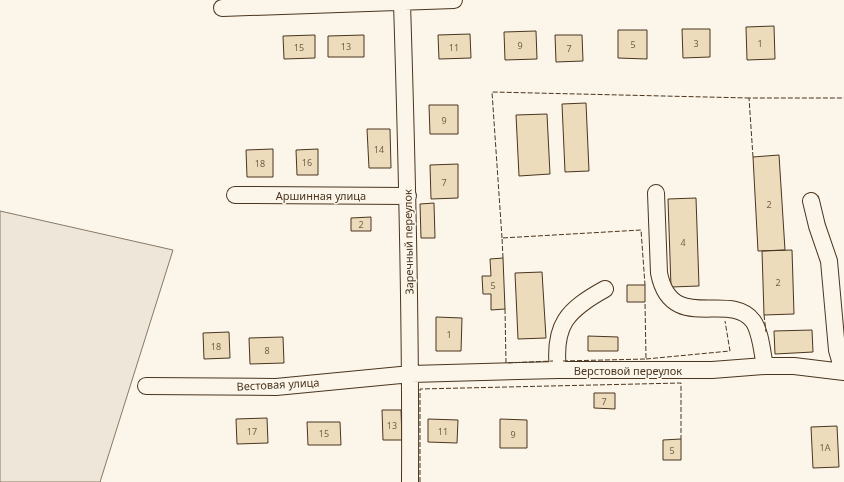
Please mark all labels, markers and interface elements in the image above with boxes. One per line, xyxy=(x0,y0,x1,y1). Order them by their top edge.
house number: 3 xyxy=(693,37,699,50)
house number: 1 xyxy=(757,37,763,50)
house number: 5 xyxy=(630,38,636,51)
house number: 9 xyxy=(517,39,523,52)
house number: 13 xyxy=(341,40,351,53)
house number: 15 xyxy=(294,41,304,54)
house number: 11 xyxy=(449,41,459,54)
house number: 7 xyxy=(566,42,572,55)
house number: 9 xyxy=(441,114,447,127)
house number: 14 xyxy=(374,143,384,156)
house number: 16 xyxy=(302,156,312,169)
house number: 18 xyxy=(255,157,265,170)
house number: 7 xyxy=(441,176,447,189)
street label: Аршинная улица xyxy=(276,188,366,203)
street label: Заречный переулок xyxy=(400,189,416,295)
house number: 2 xyxy=(766,198,772,211)
house number: 2 xyxy=(358,218,364,231)
house number: 4 xyxy=(680,236,686,249)
house number: 2 xyxy=(775,276,781,289)
house number: 5 xyxy=(490,279,496,292)
house number: 1 xyxy=(446,328,452,341)
house number: 18 xyxy=(211,340,221,353)
house number: 8 xyxy=(264,344,270,357)
street label: Верстовой переулок xyxy=(574,363,682,378)
street label: Вестовая улица xyxy=(236,374,320,394)
house number: 7 xyxy=(601,395,607,408)
house number: 13 xyxy=(387,419,397,432)
house number: 17 xyxy=(247,425,257,438)
house number: 11 xyxy=(438,425,448,438)
house number: 15 xyxy=(319,427,329,440)
house number: 9 xyxy=(510,428,516,441)
house number: 1А xyxy=(820,441,831,454)
house number: 5 xyxy=(669,444,675,457)

